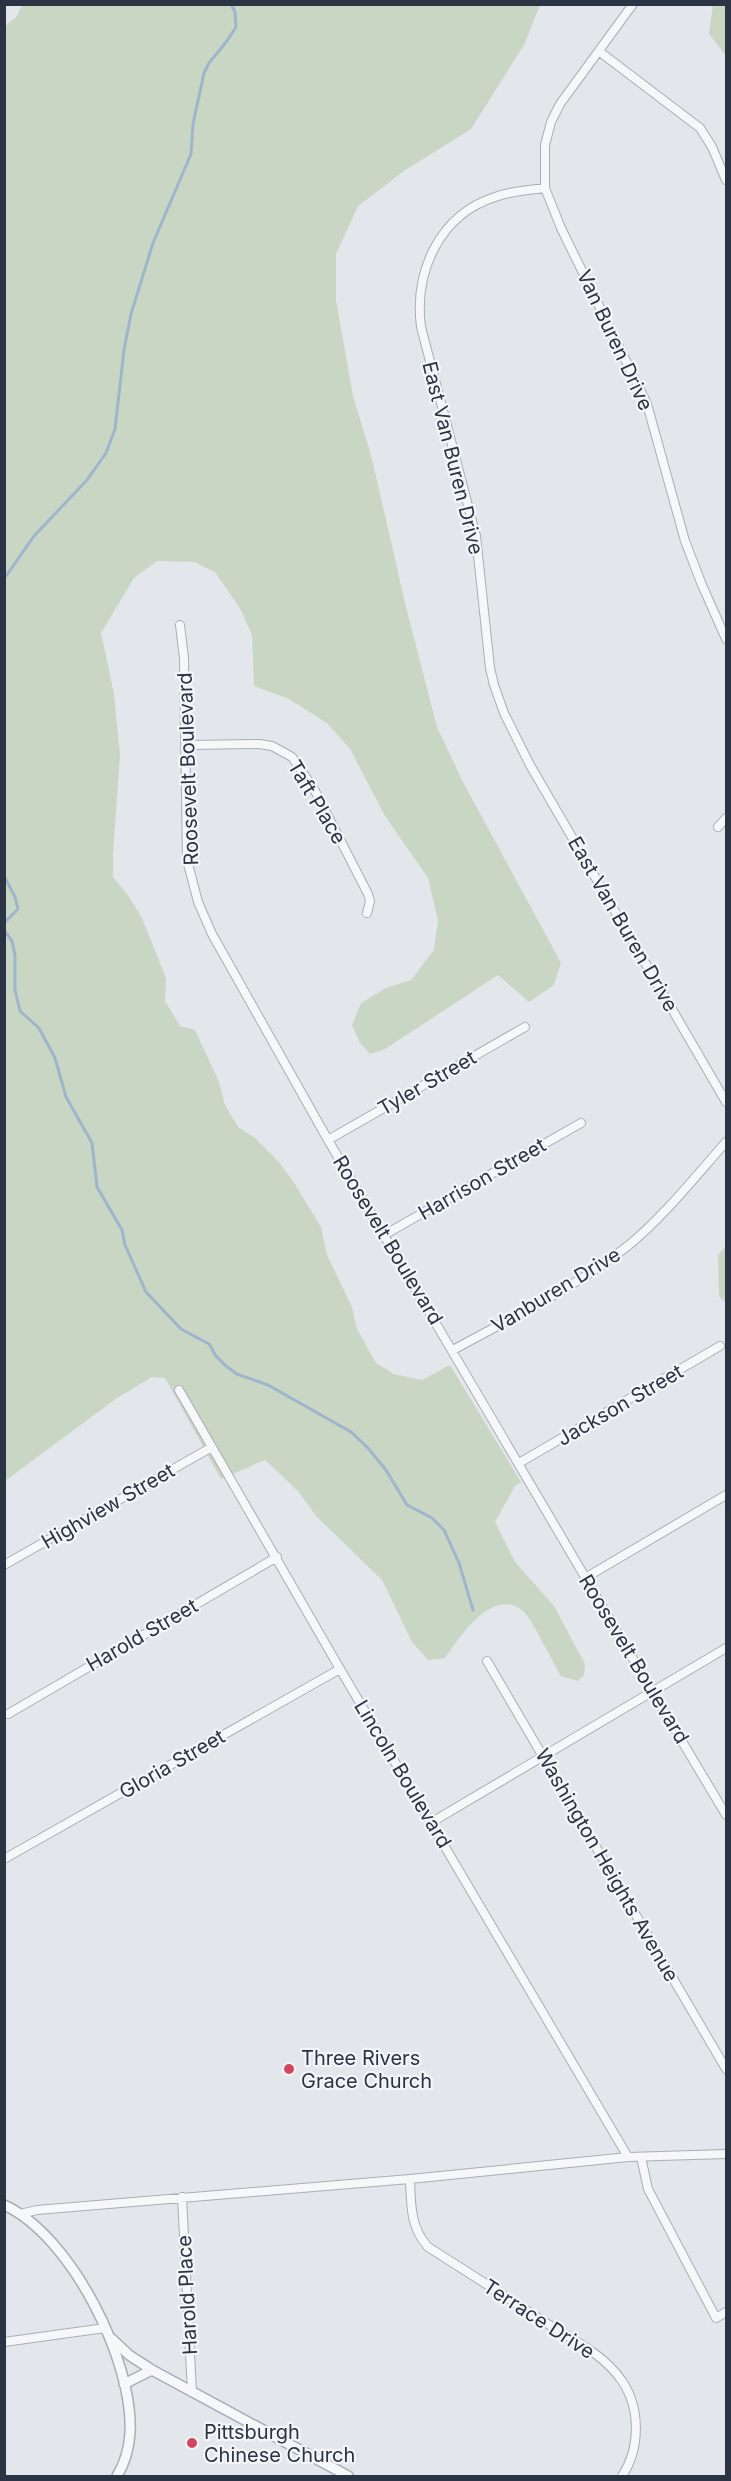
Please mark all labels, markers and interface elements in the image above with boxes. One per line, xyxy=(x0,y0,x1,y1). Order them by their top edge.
street label: Van Buren Drive xyxy=(572,266,658,414)
street label: East Van Buren Drive xyxy=(417,359,489,557)
street label: Roosevelt Boulevard xyxy=(173,672,203,866)
street label: Taft Place xyxy=(283,756,351,848)
street label: East Van Buren Drive xyxy=(563,832,683,1016)
street label: Tyler Street xyxy=(374,1045,481,1121)
street label: Harrison Street xyxy=(414,1133,550,1225)
street label: Roosevelt Boulevard xyxy=(328,1151,448,1329)
street label: Vanburen Drive xyxy=(487,1242,625,1338)
street label: Jackson Street xyxy=(553,1359,688,1451)
street label: Highview Street xyxy=(37,1458,179,1554)
street label: Roosevelt Boulevard xyxy=(574,1570,694,1748)
street label: Harold Street xyxy=(82,1593,202,1677)
street label: Lincoln Boulevard xyxy=(349,1696,457,1852)
street label: Gloria Street xyxy=(115,1724,229,1804)
street label: Washington Heights Avenue xyxy=(530,1744,684,1986)
place label: Three Rivers Grace Church xyxy=(301,2046,432,2093)
marker: Three Rivers Grace Church xyxy=(282,2062,296,2076)
street label: Harold Place xyxy=(172,2234,202,2356)
street label: Terrace Drive xyxy=(479,2274,599,2364)
place label: Pittsburgh Chinese Church xyxy=(204,2420,355,2467)
marker: Pittsburgh Chinese Church xyxy=(185,2436,199,2450)

